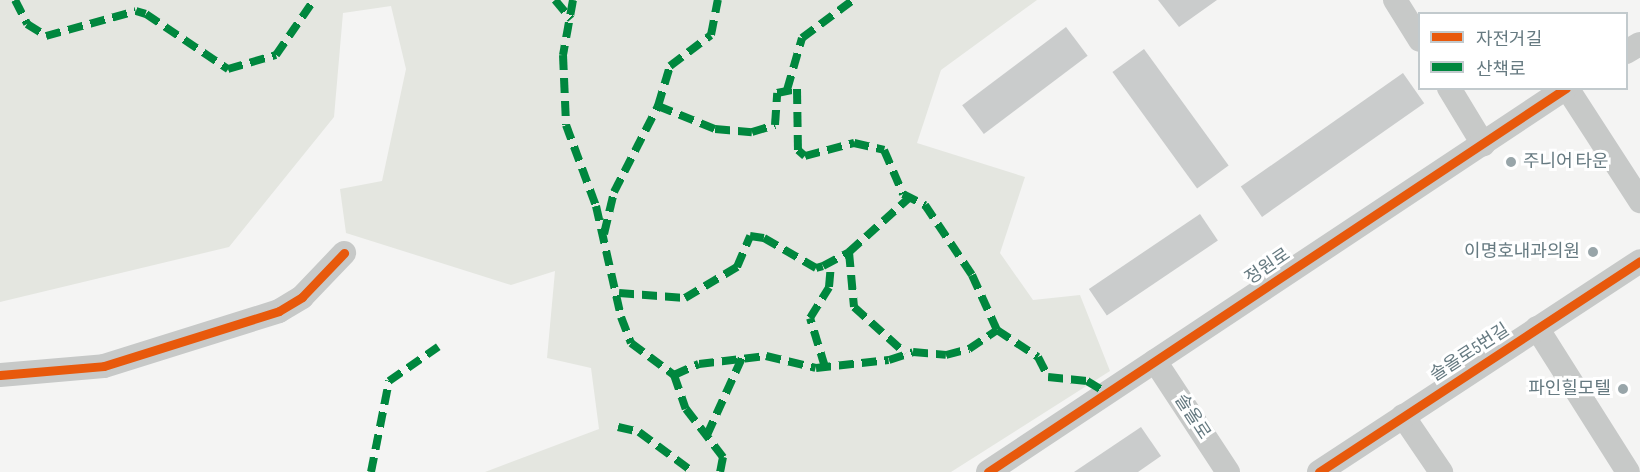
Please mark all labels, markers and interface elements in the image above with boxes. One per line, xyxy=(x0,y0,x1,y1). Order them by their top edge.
legend xyxy=(1418,12,1628,90)
text: 자전거길 xyxy=(1476,29,1542,50)
text: 산책로 xyxy=(1476,59,1526,80)
place label: 주니어 타운 xyxy=(1523,151,1609,173)
marker: 주니어 타운 xyxy=(1504,155,1518,169)
place label: 이명호내과의원 xyxy=(1464,241,1580,263)
marker: 이명호내과의원 xyxy=(1584,243,1602,261)
street label: 정원로 xyxy=(1241,244,1295,290)
street label: 솔올로5번길 xyxy=(1426,319,1514,387)
place label: 파인힐모텔 xyxy=(1528,378,1611,400)
marker: 파인힐모텔 xyxy=(1616,382,1630,396)
street label: 솔올로 xyxy=(1169,390,1215,444)

